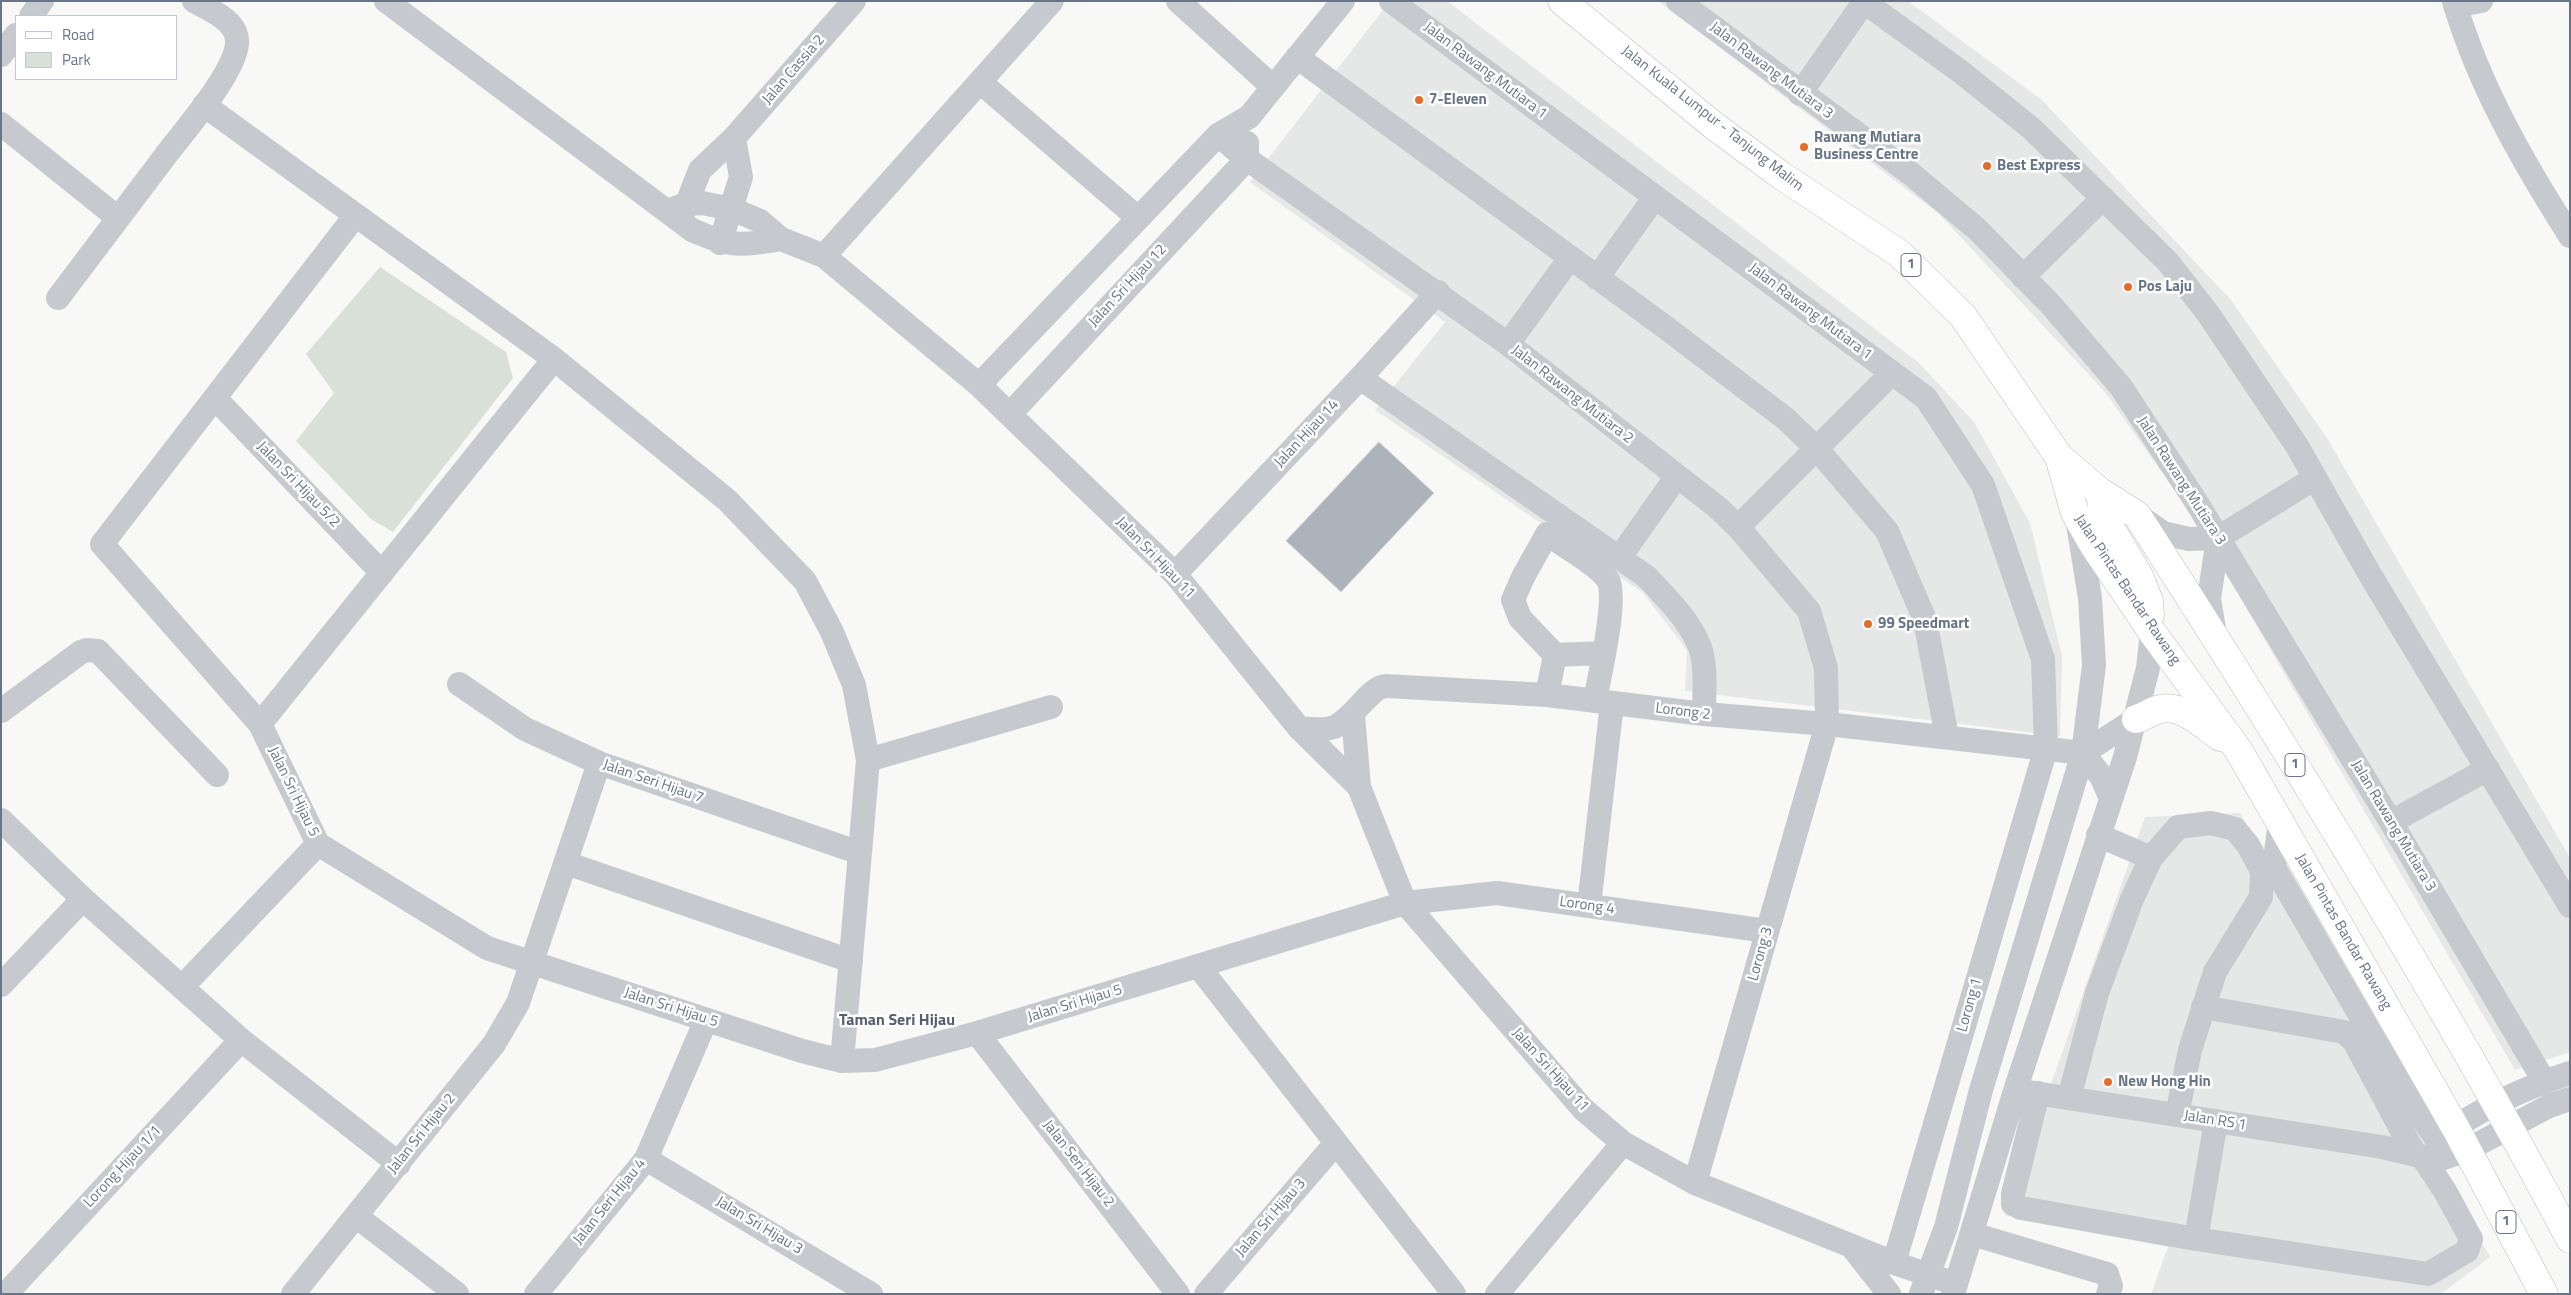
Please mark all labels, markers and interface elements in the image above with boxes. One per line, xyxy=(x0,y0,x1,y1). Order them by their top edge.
legend xyxy=(15,15,178,80)
street label: Jalan Rawang Mutiara 1 xyxy=(1420,19,1550,123)
street label: Jalan Rawang Mutiara 3 xyxy=(1706,19,1836,123)
text: Road xyxy=(62,23,94,46)
street label: Jalan Cassia 2 xyxy=(759,32,829,108)
street label: Jalan Kuala Lumpur - Tanjung Malim xyxy=(1617,42,1807,196)
text: Park xyxy=(62,48,91,71)
place label: 7-Eleven xyxy=(1429,91,1487,109)
marker: 7-Eleven xyxy=(1413,94,1425,106)
place label: Rawang Mutiara Business Centre xyxy=(1814,129,1921,164)
marker: Rawang Mutiara Business Centre xyxy=(1798,141,1810,153)
place label: Best Express xyxy=(1997,157,2081,175)
marker: Best Express xyxy=(1981,160,1993,172)
street label: Jalan Sri Hijau 12 xyxy=(1085,241,1171,331)
road number: 1 xyxy=(1901,254,1921,276)
street label: Jalan Rawang Mutiara 1 xyxy=(1745,260,1875,364)
place label: Pos Laju xyxy=(2138,278,2192,296)
marker: Pos Laju xyxy=(2122,281,2134,293)
street label: Jalan Rawang Mutiara 2 xyxy=(1507,342,1637,448)
street label: Jalan Hijau 14 xyxy=(1271,396,1343,472)
street label: Jalan Rawang Mutiara 3 xyxy=(2133,413,2229,549)
street label: Jalan Sri Hijau 5/2 xyxy=(252,438,344,532)
street label: Jalan Pintas Bandar Rawang xyxy=(2070,511,2184,669)
street label: Jalan Sri Hijau 11 xyxy=(1112,513,1198,603)
place label: 99 Speedmart xyxy=(1878,615,1969,633)
marker: 99 Speedmart xyxy=(1862,618,1874,630)
street label: Lorong 2 xyxy=(1654,700,1712,724)
street label: Jalan Sri Hijau 5 xyxy=(263,744,323,840)
road number: 1 xyxy=(2285,754,2305,776)
street label: Jalan Seri Hijau 7 xyxy=(600,756,706,808)
street label: Jalan Rawang Mutiara 3 xyxy=(2347,757,2439,895)
street label: Jalan Pintas Bandar Rawang xyxy=(2291,851,2395,1013)
street label: Lorong 4 xyxy=(1558,893,1616,919)
street label: Lorong 3 xyxy=(1745,925,1777,983)
street label: Lorong 1 xyxy=(1954,976,1986,1034)
street label: Jalan Sri Hijau 5 xyxy=(1026,981,1124,1027)
street label: Jalan Sri Hijau 5 xyxy=(622,984,720,1032)
district label: Taman Seri Hijau xyxy=(839,1011,955,1031)
street label: Jalan Sri Hijau 11 xyxy=(1508,1024,1592,1116)
place label: New Hong Hin xyxy=(2118,1073,2211,1091)
marker: New Hong Hin xyxy=(2102,1076,2114,1088)
street label: Jalan Sri Hijau 2 xyxy=(384,1090,460,1178)
street label: Jalan RS 1 xyxy=(2182,1107,2248,1135)
street label: Jalan Seri Hijau 2 xyxy=(1038,1117,1118,1211)
street label: Lorong Hijau 1/1 xyxy=(80,1122,166,1212)
street label: Jalan Seri Hijau 4 xyxy=(570,1155,650,1249)
street label: Jalan Sri Hijau 3 xyxy=(1232,1175,1310,1261)
street label: Jalan Sri Hijau 3 xyxy=(712,1193,806,1259)
road number: 1 xyxy=(2496,1210,2516,1234)

